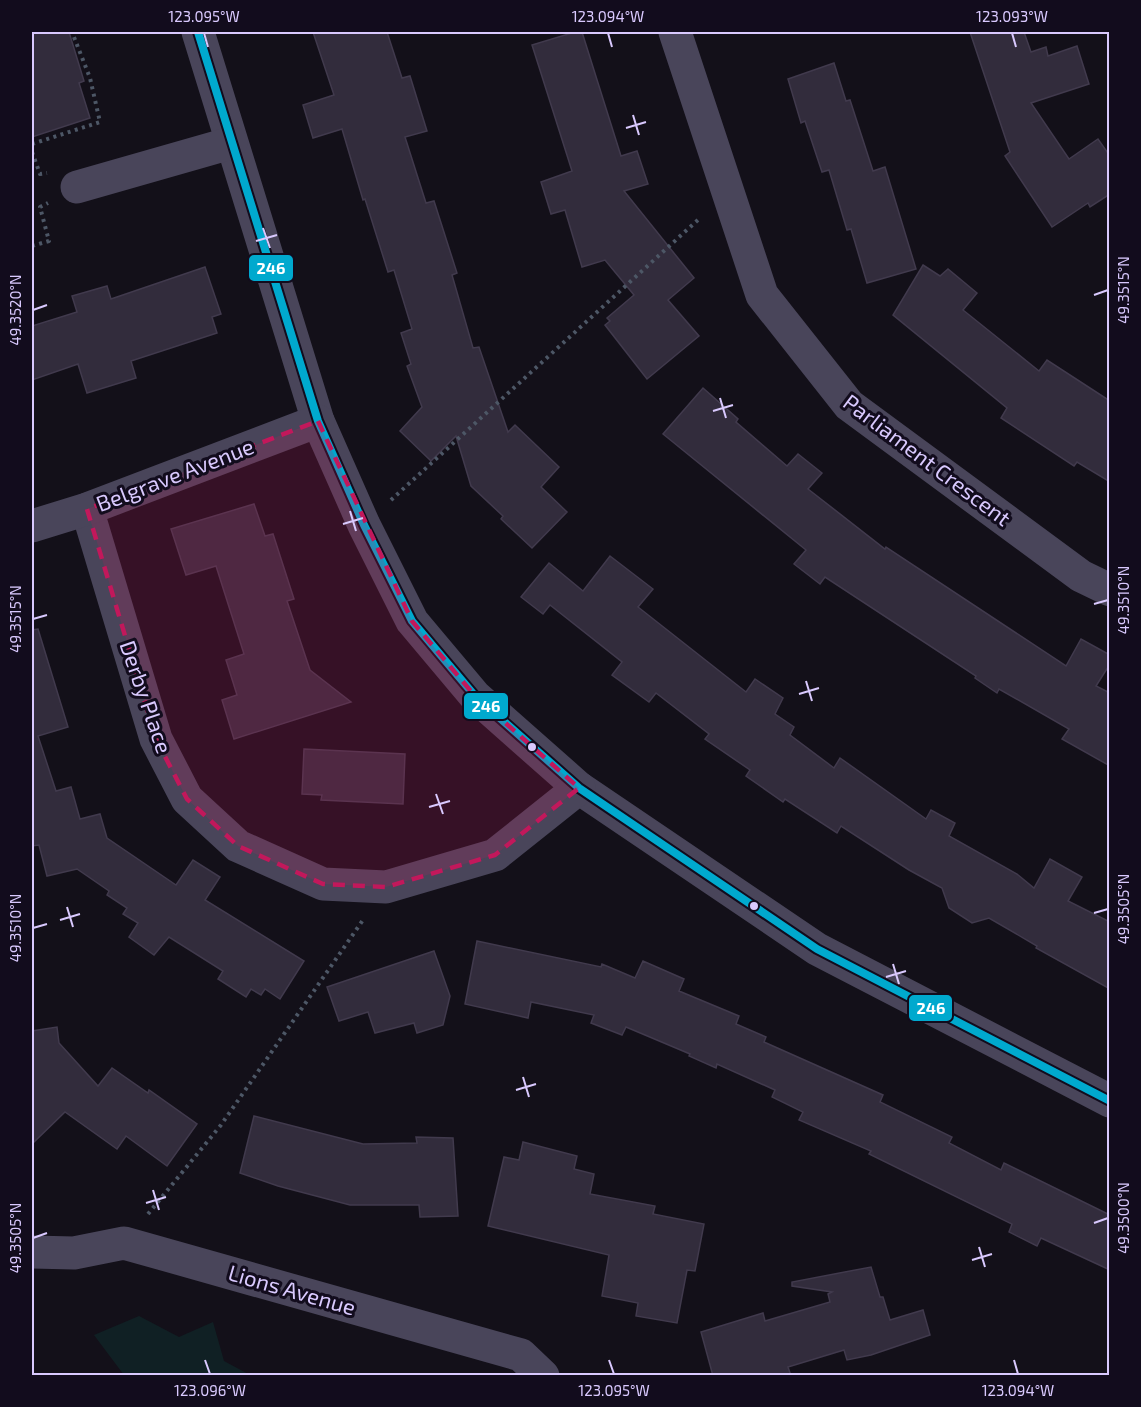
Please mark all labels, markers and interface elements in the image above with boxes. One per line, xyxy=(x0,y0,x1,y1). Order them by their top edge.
text: 123.095°W xyxy=(168,7,240,25)
text: 123.094°W xyxy=(572,7,644,25)
text: 123.093°W xyxy=(976,7,1048,25)
line badge: 246 xyxy=(248,254,294,282)
text: 49.3515°N xyxy=(1114,256,1132,324)
text: 246 xyxy=(257,258,285,277)
text: 49.3520°N xyxy=(6,274,24,346)
street label: Parliament Crescent xyxy=(839,388,1016,531)
street label: Belgrave Avenue xyxy=(92,432,257,516)
text: 49.3510°N xyxy=(1114,566,1132,634)
text: 49.3515°N xyxy=(6,585,24,653)
street label: Derby Place xyxy=(115,637,178,757)
line badge: 246 xyxy=(463,692,509,720)
text: 246 xyxy=(472,696,500,715)
unlabelled marker xyxy=(526,741,538,753)
text: 49.3505°N xyxy=(1114,874,1132,944)
text: 49.3510°N xyxy=(6,894,24,962)
unlabelled marker xyxy=(748,900,760,912)
line badge: 246 xyxy=(908,994,953,1022)
text: 246 xyxy=(917,998,945,1017)
text: 49.3500°N xyxy=(1114,1182,1132,1254)
text: 49.3505°N xyxy=(6,1203,24,1273)
street label: Lions Avenue xyxy=(226,1258,359,1320)
text: 123.096°W xyxy=(174,1381,246,1399)
text: 123.095°W xyxy=(578,1381,650,1399)
text: 123.094°W xyxy=(982,1381,1054,1399)

